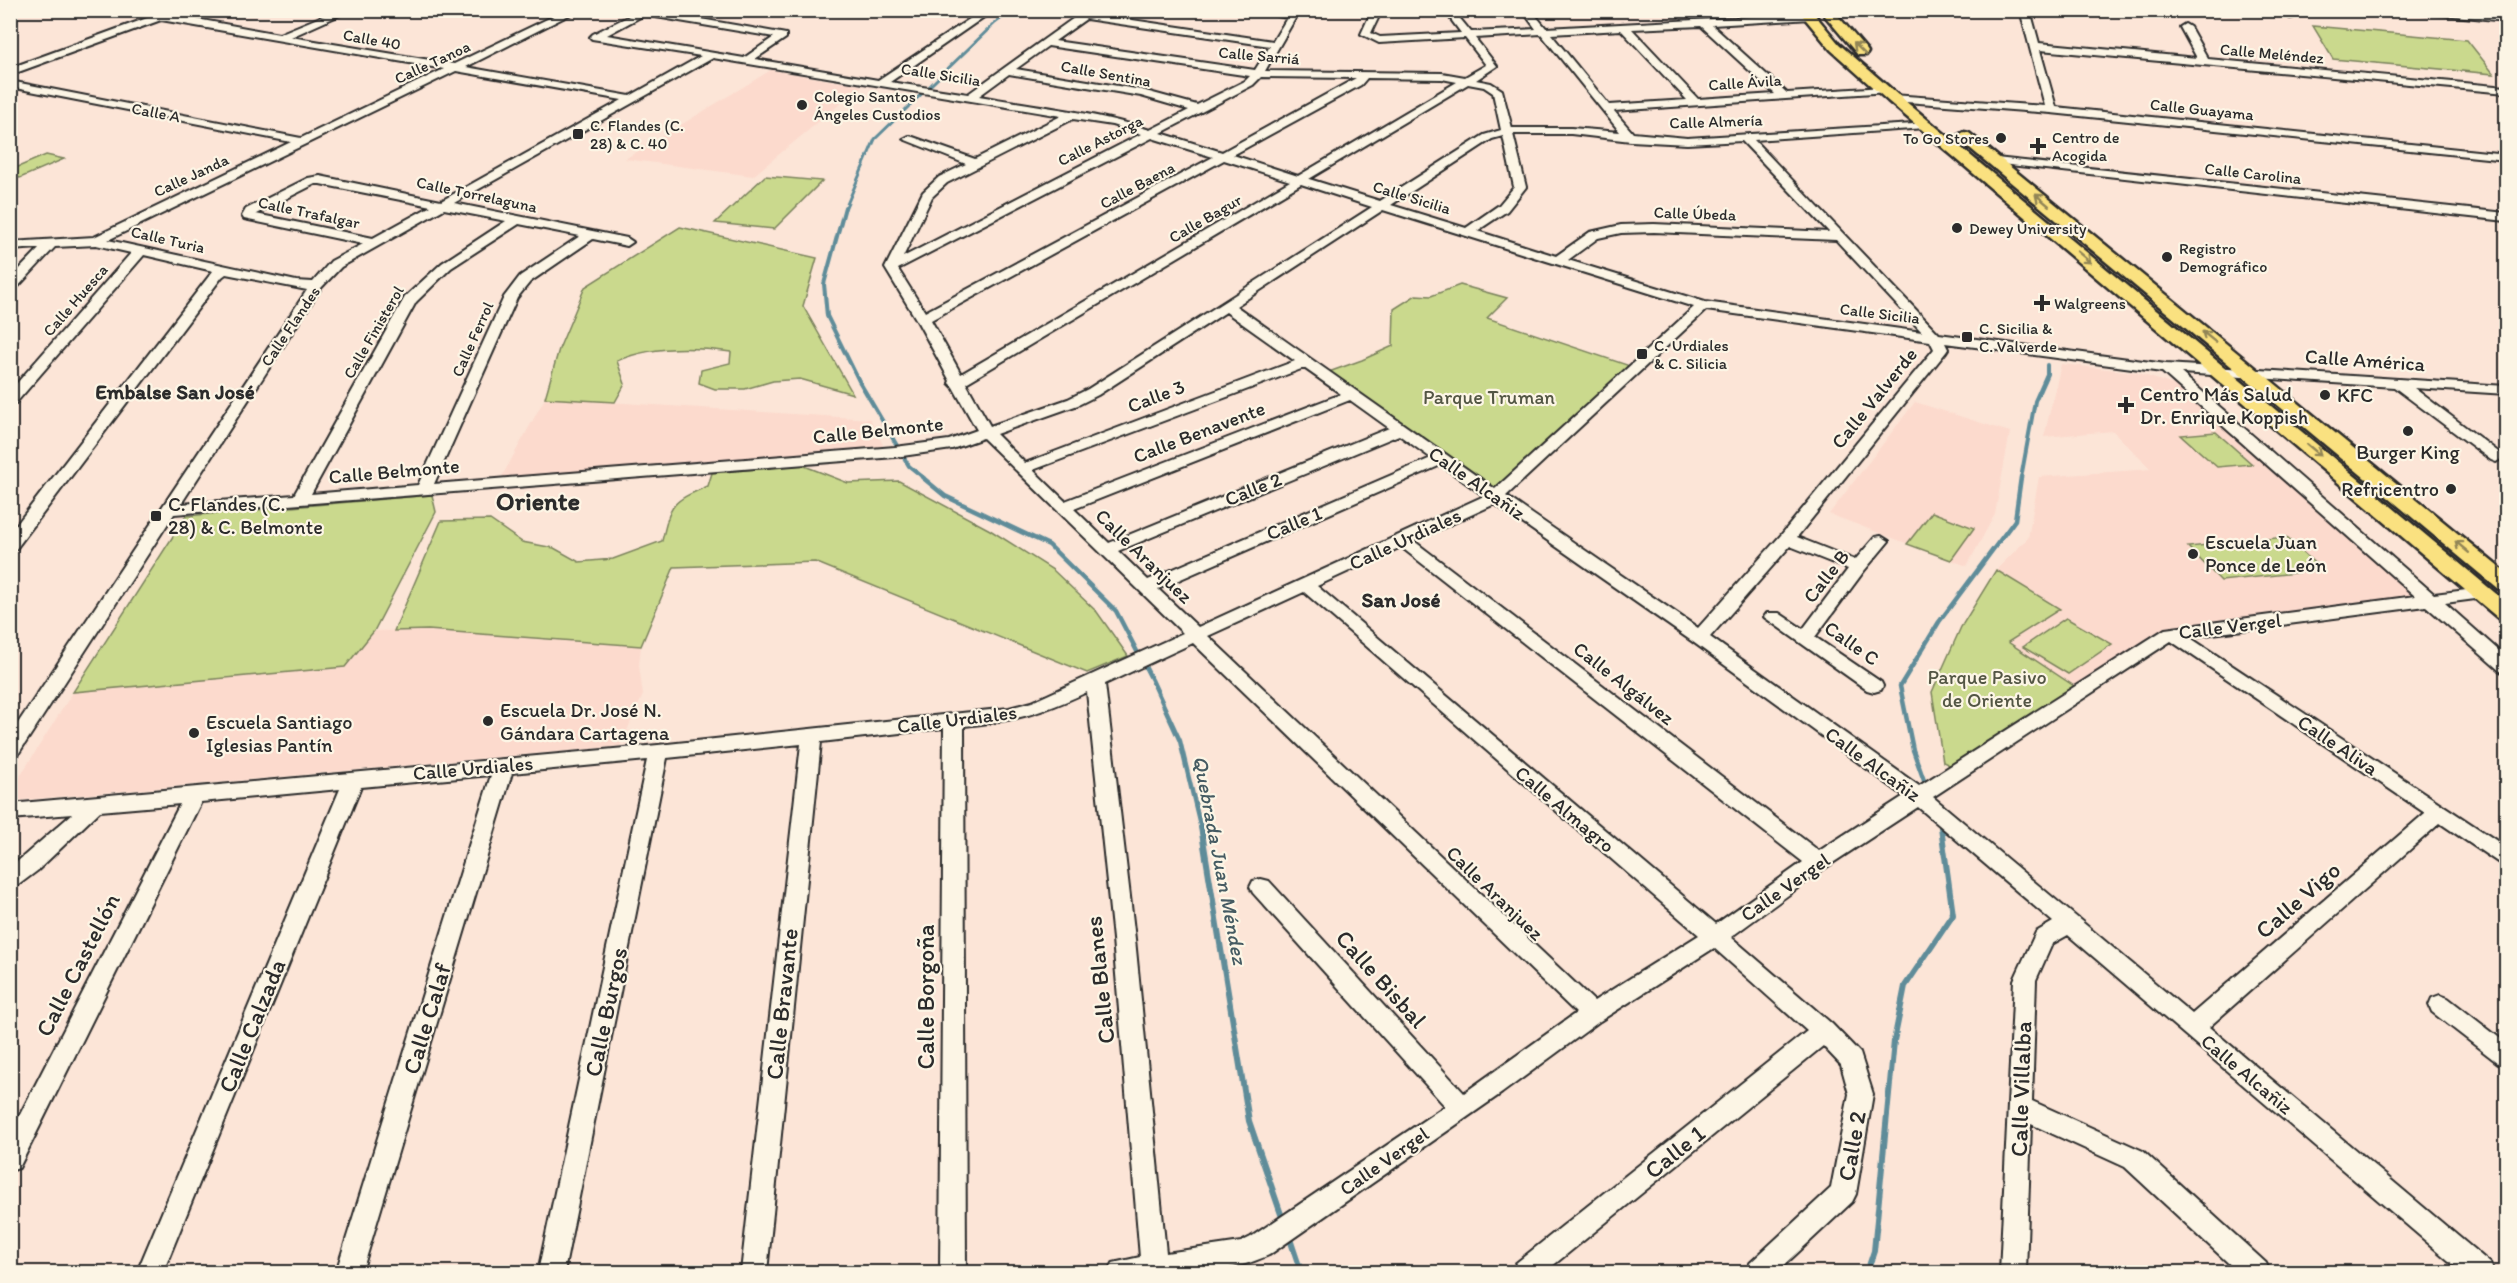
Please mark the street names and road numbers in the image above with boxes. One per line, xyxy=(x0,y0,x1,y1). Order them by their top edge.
street label: Calle 40 xyxy=(342,25,402,54)
street label: Calle Tanoa xyxy=(391,37,473,88)
street label: Calle Meléndez xyxy=(2219,39,2325,68)
street label: Calle Sarriá xyxy=(1218,42,1301,69)
street label: Calle Sentina xyxy=(1059,56,1153,91)
street label: Calle Sicilia xyxy=(900,59,983,90)
street label: Calle Ávila xyxy=(1708,70,1783,95)
street label: Calle Guayama xyxy=(2149,95,2256,124)
street label: Calle A xyxy=(130,98,182,127)
street label: Calle Almería xyxy=(1669,110,1764,133)
street label: Calle Astorga xyxy=(1054,111,1147,170)
street label: Calle Janda xyxy=(151,149,232,201)
street label: Calle Baena xyxy=(1097,158,1178,213)
street label: Calle Carolina xyxy=(2203,159,2303,188)
street label: Calle Torrelaguna xyxy=(415,172,540,217)
street label: Calle Sicilia xyxy=(1371,177,1454,219)
street label: Calle Bagur xyxy=(1166,190,1246,247)
street label: Calle Trafalgar xyxy=(256,192,362,233)
street label: Calle Úbeda xyxy=(1653,203,1737,224)
street label: Calle Turia xyxy=(129,222,207,257)
street label: Calle Huesca xyxy=(39,260,112,340)
street label: Calle Finisterol xyxy=(339,282,408,382)
street label: Calle Flandes xyxy=(257,283,324,370)
street label: Calle Ferrol xyxy=(447,298,498,380)
street label: Calle Sicilia xyxy=(1839,299,1922,328)
street label: Calle Valverde xyxy=(1826,343,1922,453)
street label: Calle América xyxy=(2304,344,2426,376)
street label: Calle 3 xyxy=(1124,374,1188,418)
street label: Calle Benavente xyxy=(1130,396,1268,468)
street label: Calle Belmonte xyxy=(812,411,944,449)
street label: Calle Alcañiz xyxy=(1424,441,1530,525)
street label: Calle Belmonte xyxy=(328,453,460,489)
street label: Calle 2 xyxy=(1221,467,1285,511)
street label: Calle 1 xyxy=(1263,501,1325,545)
street label: Calle Urdiales xyxy=(1345,503,1465,575)
street label: Calle Aranjuez xyxy=(1090,504,1198,609)
street label: Calle B xyxy=(1798,544,1854,608)
street label: Calle Vergel xyxy=(2177,608,2283,644)
street label: Calle C xyxy=(1820,616,1884,671)
street label: Calle Algálvez xyxy=(1569,636,1680,730)
street label: Calle Urdiales xyxy=(896,700,1018,738)
street label: Calle Aliva xyxy=(2293,709,2383,781)
street label: Calle Alcañiz xyxy=(1821,721,1925,807)
street label: Calle Urdiales xyxy=(412,751,534,785)
street label: Calle Almagro xyxy=(1510,760,1620,858)
street label: Calle Aranjuez xyxy=(1441,841,1549,946)
street label: Calle Vergel xyxy=(1736,847,1835,926)
street label: Calle Vigo xyxy=(2249,855,2346,944)
street label: Calle Castellón xyxy=(29,888,126,1041)
street label: Calle Blanes xyxy=(1078,915,1121,1045)
street label: Calle Borgoña xyxy=(911,924,940,1070)
street label: Calle Bisbal xyxy=(1330,924,1433,1034)
street label: Calle Bravante xyxy=(759,927,804,1081)
street label: Calle Burgos xyxy=(578,944,633,1079)
street label: Calle Calzada xyxy=(212,955,292,1097)
street label: Calle Calaf xyxy=(396,959,457,1078)
street label: Calle Villalba xyxy=(2004,1020,2037,1157)
street label: Calle Alcañiz xyxy=(2196,1029,2298,1119)
street label: Calle 2 xyxy=(1831,1108,1872,1183)
street label: Calle 1 xyxy=(1639,1118,1711,1185)
street label: Calle Vergel xyxy=(1335,1121,1434,1200)

